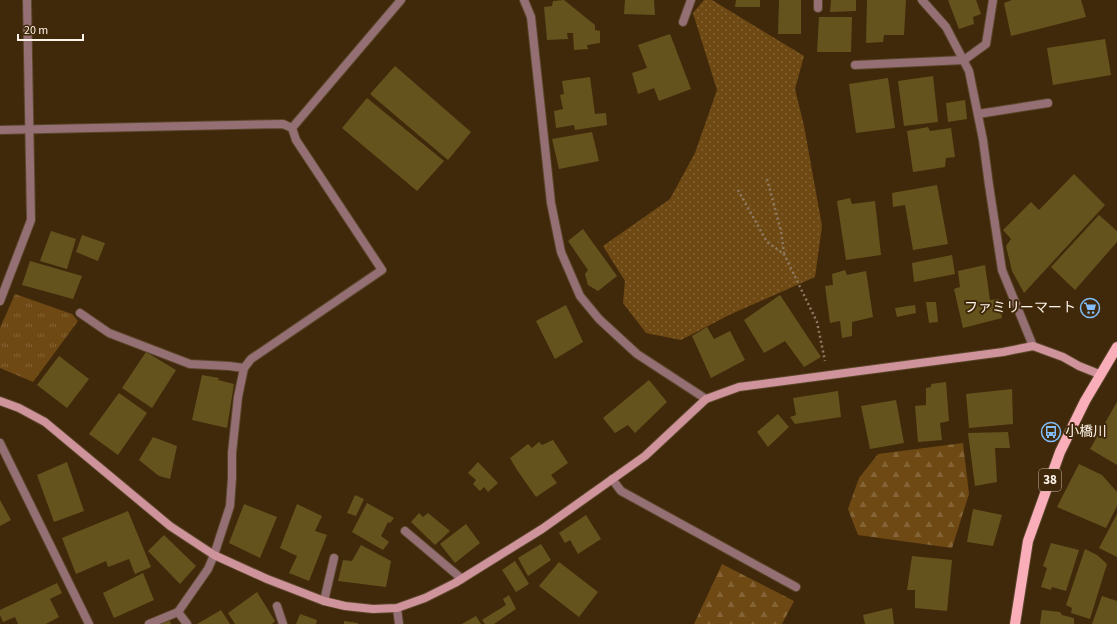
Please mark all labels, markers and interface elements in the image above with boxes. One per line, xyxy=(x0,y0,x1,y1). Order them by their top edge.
scale bar xyxy=(18,16,83,42)
text: 20 m xyxy=(24,22,48,39)
supermarket icon: ファミリーマート xyxy=(1079,297,1101,319)
place label: ファミリーマート xyxy=(964,298,1076,318)
bus stop icon: 小橋川 xyxy=(1040,421,1062,443)
place label: 小橋川 xyxy=(1065,422,1107,442)
road number: 38 xyxy=(1039,469,1061,491)

